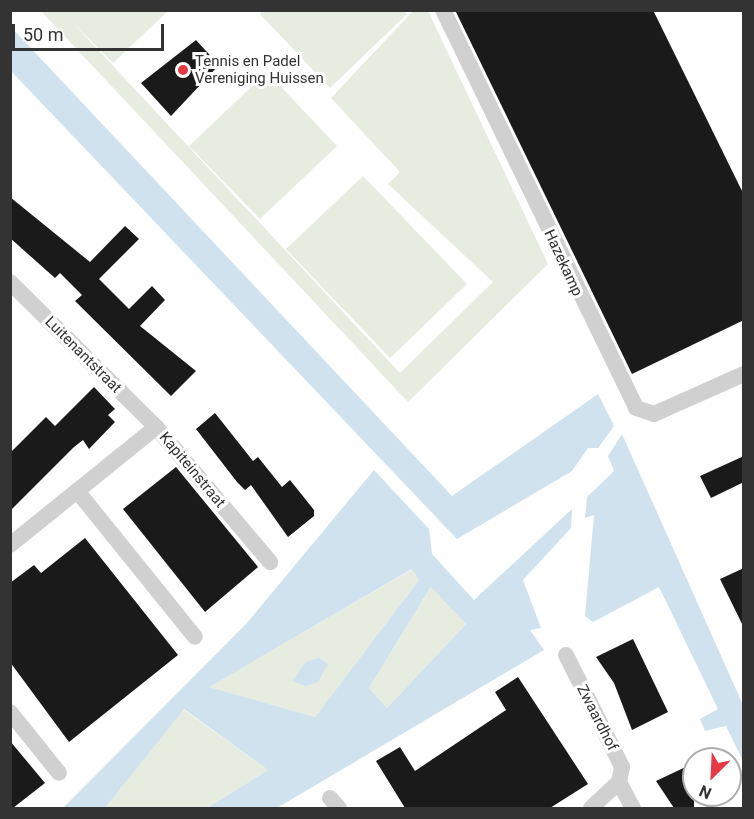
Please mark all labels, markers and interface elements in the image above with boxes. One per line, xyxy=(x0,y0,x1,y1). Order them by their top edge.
scale bar xyxy=(15,12,166,50)
text: 50 m xyxy=(23,24,63,45)
place label: Tennis en Padel Vereniging Huissen xyxy=(195,52,324,87)
marker: Tennis en Padel Vereniging Huissen xyxy=(176,63,190,77)
street label: Hazekamp xyxy=(540,227,586,299)
street label: Luitenantstraat xyxy=(41,313,125,397)
street label: Kapiteinstraat xyxy=(155,429,229,511)
street label: Zwaardhof xyxy=(573,682,621,754)
north arrow xyxy=(682,747,742,807)
text: N xyxy=(696,781,714,803)

